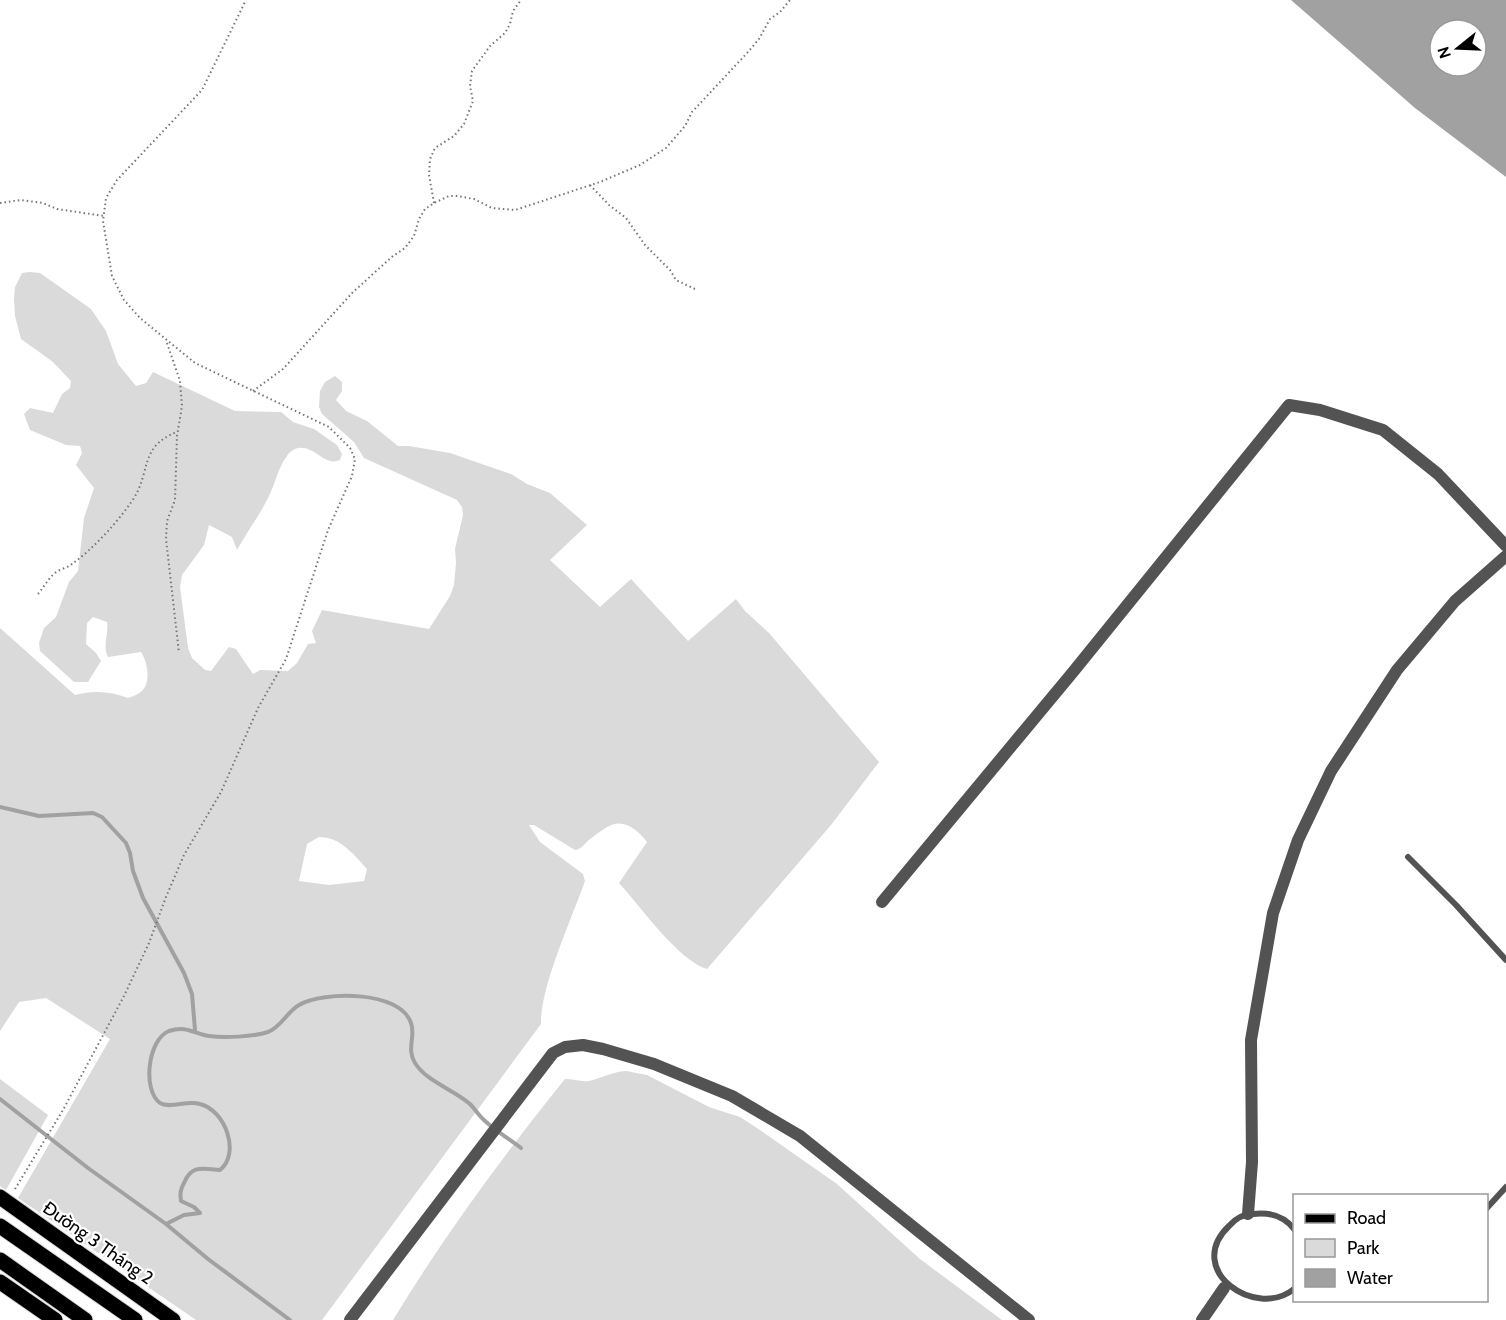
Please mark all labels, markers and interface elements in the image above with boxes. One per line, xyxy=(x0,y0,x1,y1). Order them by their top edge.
north arrow xyxy=(1428,18,1488,78)
text: N xyxy=(1433,44,1455,61)
legend xyxy=(1293,1194,1488,1302)
street label: Đường 3 Tháng 2 xyxy=(39,1197,157,1289)
text: Road xyxy=(1347,1207,1386,1229)
text: Park xyxy=(1347,1237,1380,1259)
text: Water xyxy=(1347,1267,1393,1289)

